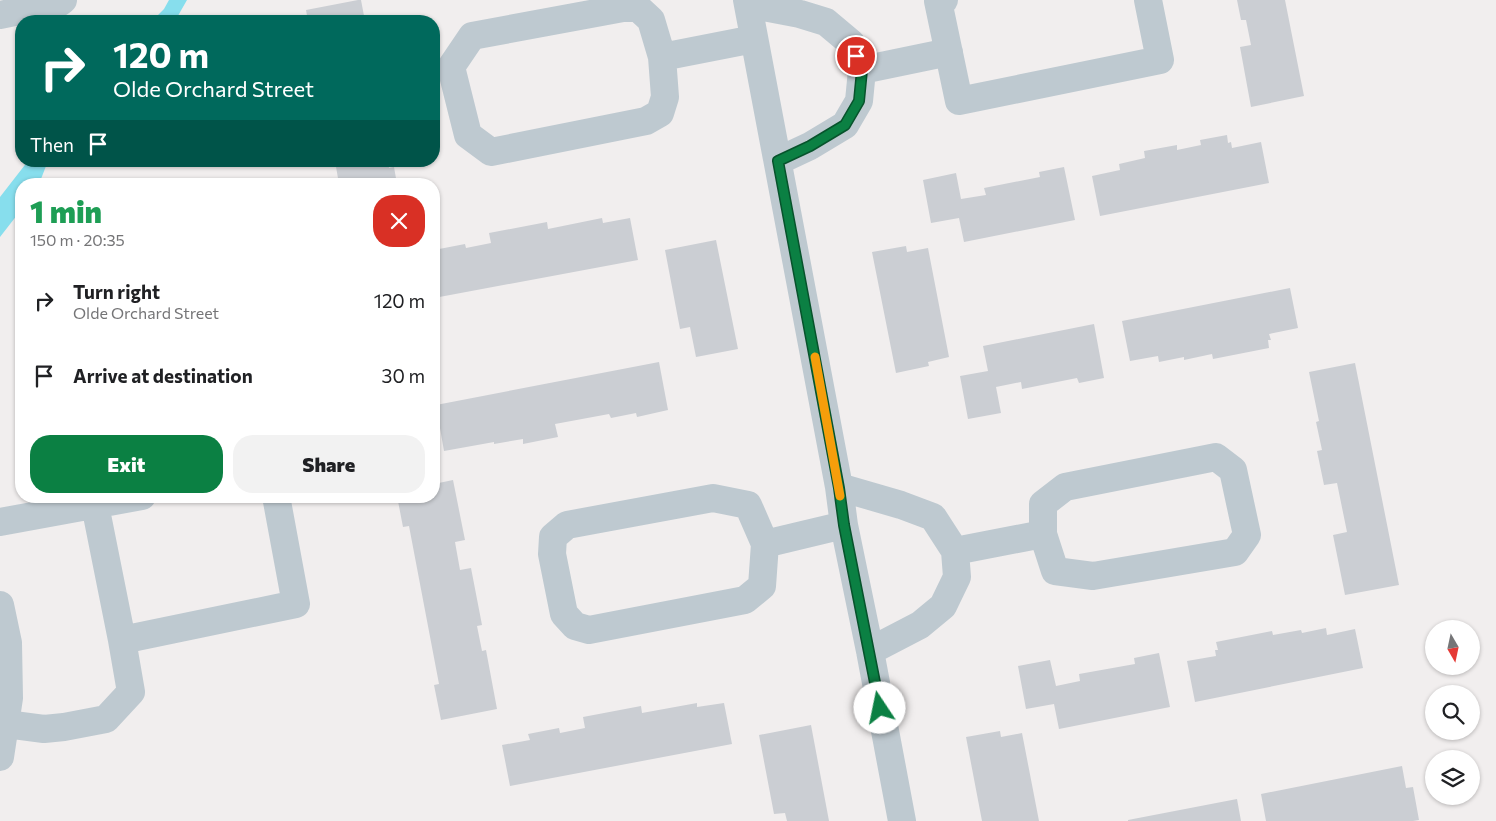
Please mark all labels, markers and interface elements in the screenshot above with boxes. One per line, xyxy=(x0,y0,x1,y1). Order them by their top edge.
text: 120 m xyxy=(113,32,209,75)
icon: right xyxy=(30,35,95,100)
pin xyxy=(835,35,877,77)
icon: arrive xyxy=(842,42,870,70)
text: Olde Orchard Street xyxy=(113,75,314,102)
icon: arrive xyxy=(84,130,112,158)
text: Then xyxy=(30,133,74,156)
text: 1 min xyxy=(30,192,102,229)
button: close xyxy=(373,195,425,247)
text: 150 m · 20:35 xyxy=(30,230,125,249)
text: Turn right xyxy=(73,280,160,303)
icon: right xyxy=(30,287,58,315)
text: 120 m xyxy=(374,289,425,312)
text: Olde Orchard Street xyxy=(73,303,219,322)
icon: arrive xyxy=(30,362,58,390)
text: Arrive at destination xyxy=(73,364,253,387)
text: 30 m xyxy=(382,364,425,387)
button: Exit xyxy=(30,435,223,493)
button: Share xyxy=(233,435,425,493)
north arrow xyxy=(1425,620,1480,675)
map controls xyxy=(1425,620,1480,805)
position arrow xyxy=(853,681,905,733)
button: search xyxy=(1425,685,1480,740)
button: layers xyxy=(1425,750,1480,805)

